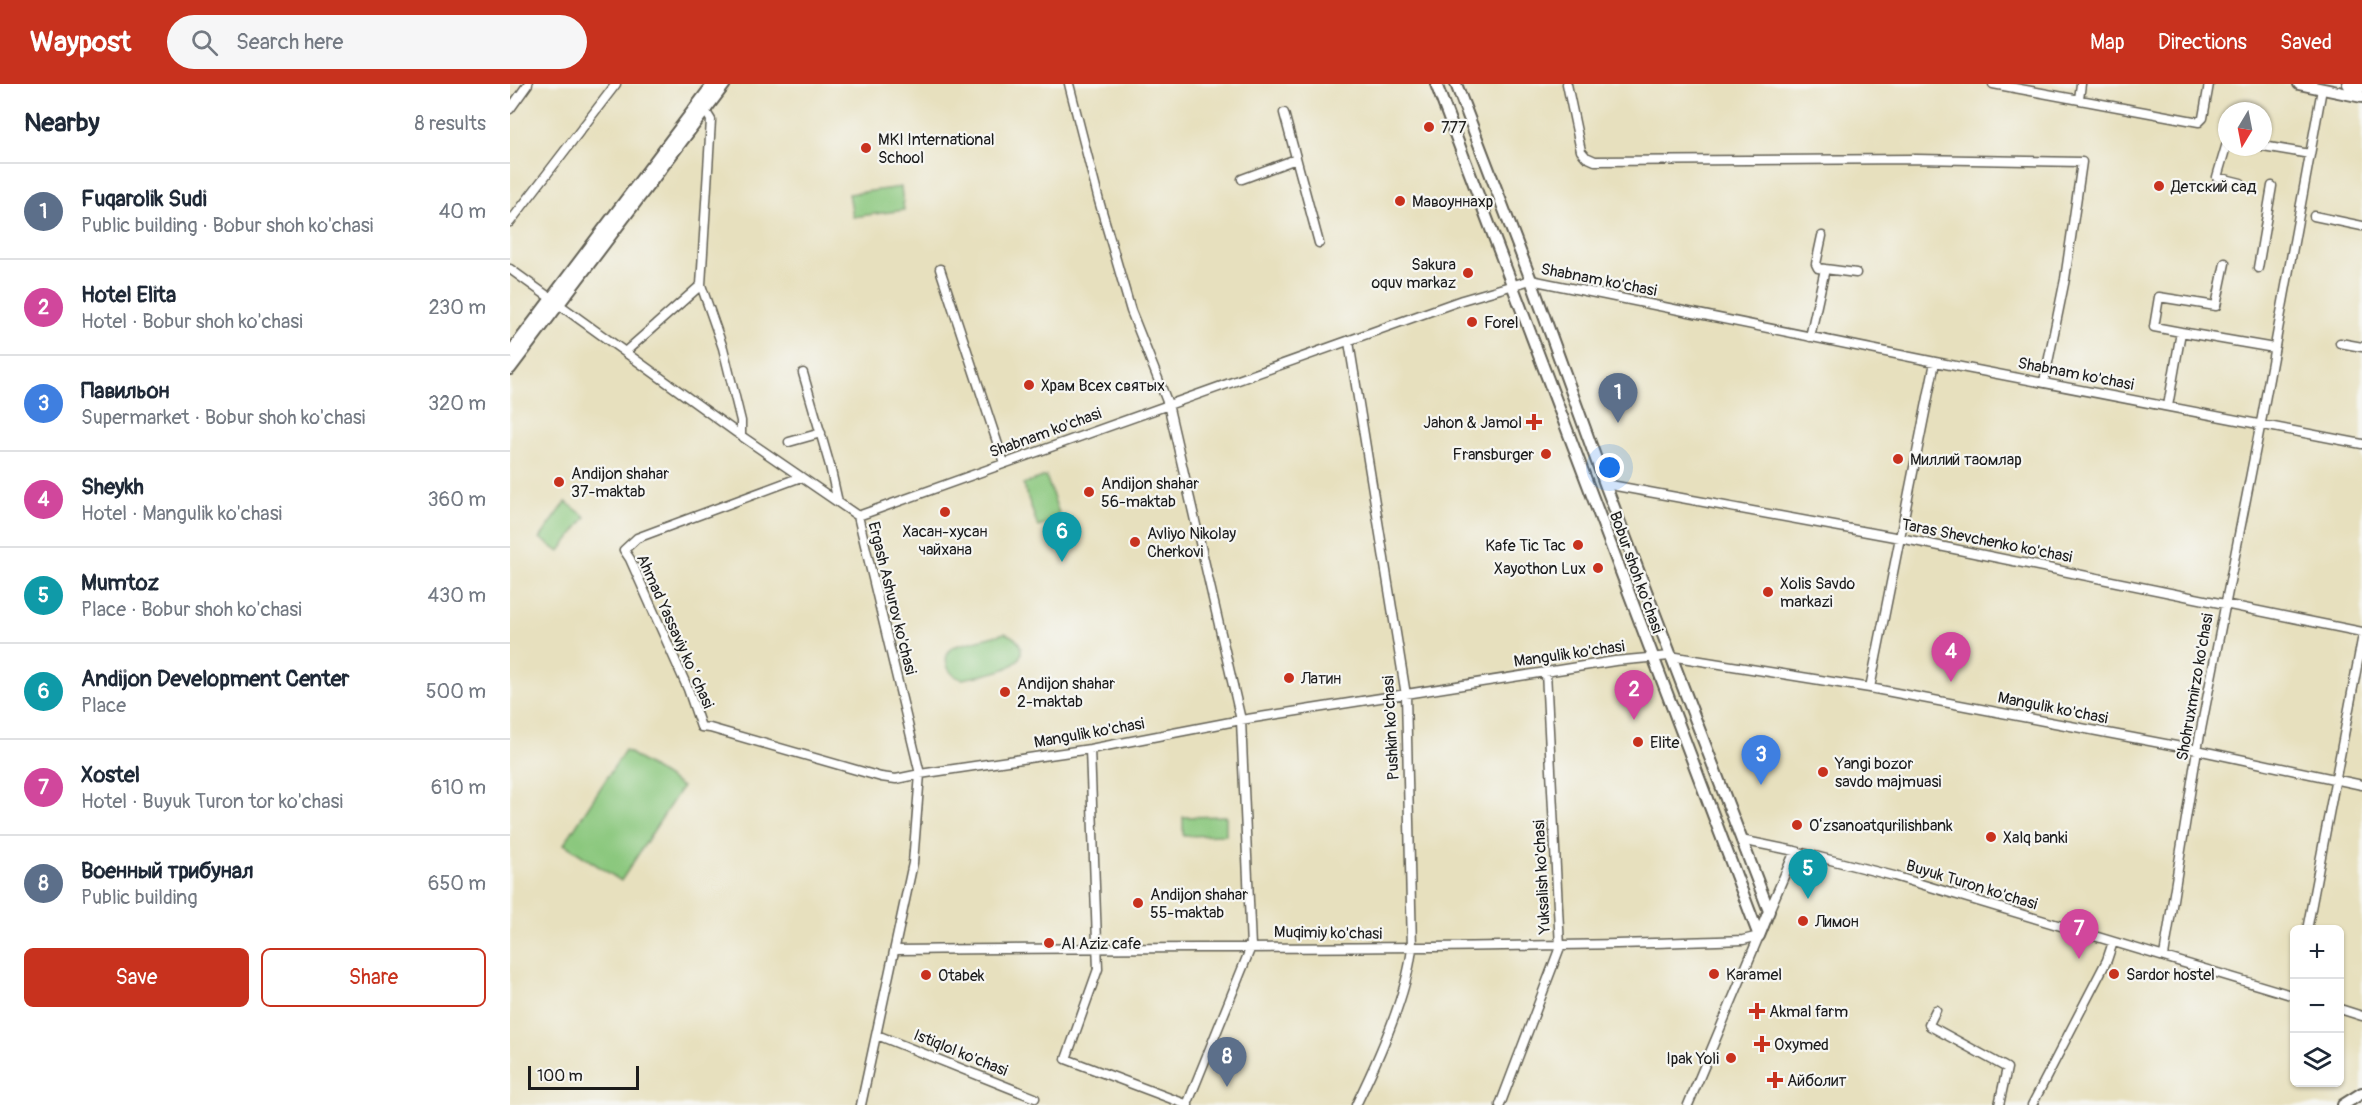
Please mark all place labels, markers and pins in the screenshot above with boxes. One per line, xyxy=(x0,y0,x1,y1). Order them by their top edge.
place label: 777 xyxy=(1441,118,1467,138)
marker: 777 xyxy=(1422,120,1436,134)
place label: MKI International School xyxy=(878,130,995,168)
marker: MKI International School xyxy=(859,141,873,155)
place label: Детский сад xyxy=(2170,177,2257,197)
marker: Детский сад xyxy=(2152,179,2166,193)
place label: Мавоуннахр xyxy=(1412,192,1493,212)
marker: Мавоуннахр xyxy=(1393,194,1407,208)
place label: Sakura oquv markaz xyxy=(1371,255,1456,293)
marker: Sakura oquv markaz xyxy=(1461,266,1475,280)
place label: Forel xyxy=(1484,313,1519,333)
marker: Forel xyxy=(1465,315,1479,329)
pin: 1 xyxy=(1598,374,1638,423)
place label: Храм Всех святых xyxy=(1041,376,1165,396)
marker: Храм Всех святых xyxy=(1022,378,1036,392)
place label: Jahon & Jamol xyxy=(1423,413,1522,433)
marker: Jahon & Jamol xyxy=(1527,415,1541,429)
place label: Fransburger xyxy=(1453,445,1534,465)
marker: Fransburger xyxy=(1539,447,1553,461)
place label: Миллий таомлар xyxy=(1910,450,2022,470)
marker: Миллий таомлар xyxy=(1891,452,1905,466)
place label: Andijon shahar 37-maktab xyxy=(571,464,669,502)
place label: Andijon shahar 56-maktab xyxy=(1101,474,1199,512)
marker: Andijon shahar 37-maktab xyxy=(552,475,566,489)
marker: Andijon shahar 56-maktab xyxy=(1082,485,1096,499)
marker: Хасан-хусан чайхана xyxy=(938,505,952,519)
pin: 6 xyxy=(1042,512,1082,562)
place label: Хасан-хусан чайхана xyxy=(903,522,987,560)
place label: Avliyo Nikolay Cherkovi xyxy=(1147,524,1236,562)
marker: Avliyo Nikolay Cherkovi xyxy=(1128,535,1142,549)
place label: Kafe Tic Tac xyxy=(1485,536,1566,556)
marker: Kafe Tic Tac xyxy=(1571,538,1585,552)
place label: Xayothon Lux xyxy=(1494,559,1586,579)
marker: Xayothon Lux xyxy=(1591,561,1605,575)
place label: Xolis Savdo markazi xyxy=(1780,574,1855,612)
marker: Xolis Savdo markazi xyxy=(1761,585,1775,599)
pin: 4 xyxy=(1932,632,1970,682)
place label: Латин xyxy=(1300,669,1341,689)
pin: 2 xyxy=(1614,670,1654,720)
marker: Латин xyxy=(1282,671,1296,685)
place label: Andijon shahar 2-maktab xyxy=(1017,674,1115,712)
marker: Andijon shahar 2-maktab xyxy=(998,685,1012,699)
place label: Elite xyxy=(1650,733,1679,753)
marker: Elite xyxy=(1631,735,1645,749)
pin: 3 xyxy=(1742,736,1780,785)
place label: Yangi bozor savdo majmuasi xyxy=(1834,754,1942,792)
marker: Yangi bozor savdo majmuasi xyxy=(1816,765,1830,779)
place label: Oʻzsanoatqurilishbank xyxy=(1809,816,1953,836)
marker: Oʻzsanoatqurilishbank xyxy=(1790,818,1804,832)
place label: Xalq banki xyxy=(2003,828,2068,848)
marker: Xalq banki xyxy=(1984,830,1998,844)
pin: 5 xyxy=(1788,850,1828,899)
place label: Andijon shahar 55-maktab xyxy=(1150,885,1248,923)
marker: Andijon shahar 55-maktab xyxy=(1131,896,1145,910)
pin: 7 xyxy=(2060,910,2098,959)
place label: Лимон xyxy=(1814,912,1859,932)
marker: Лимон xyxy=(1796,914,1810,928)
place label: Al Aziz cafe xyxy=(1061,934,1141,954)
marker: Al Aziz cafe xyxy=(1042,936,1056,950)
place label: Karamel xyxy=(1726,965,1782,985)
place label: Sardor hostel xyxy=(2126,965,2215,985)
place label: Otabek xyxy=(938,966,985,986)
marker: Karamel xyxy=(1707,967,1721,981)
marker: Sardor hostel xyxy=(2107,967,2121,981)
marker: Otabek xyxy=(919,968,933,982)
place label: Akmal farm xyxy=(1769,1002,1848,1022)
marker: Akmal farm xyxy=(1750,1004,1764,1018)
place label: Oxymed xyxy=(1774,1035,1829,1055)
marker: Oxymed xyxy=(1755,1037,1769,1051)
pin: 8 xyxy=(1208,1038,1246,1087)
place label: Ipak Yoli xyxy=(1666,1049,1719,1069)
marker: Ipak Yoli xyxy=(1724,1051,1738,1065)
place label: Айболит xyxy=(1787,1071,1846,1091)
marker: Айболит xyxy=(1768,1073,1782,1087)

